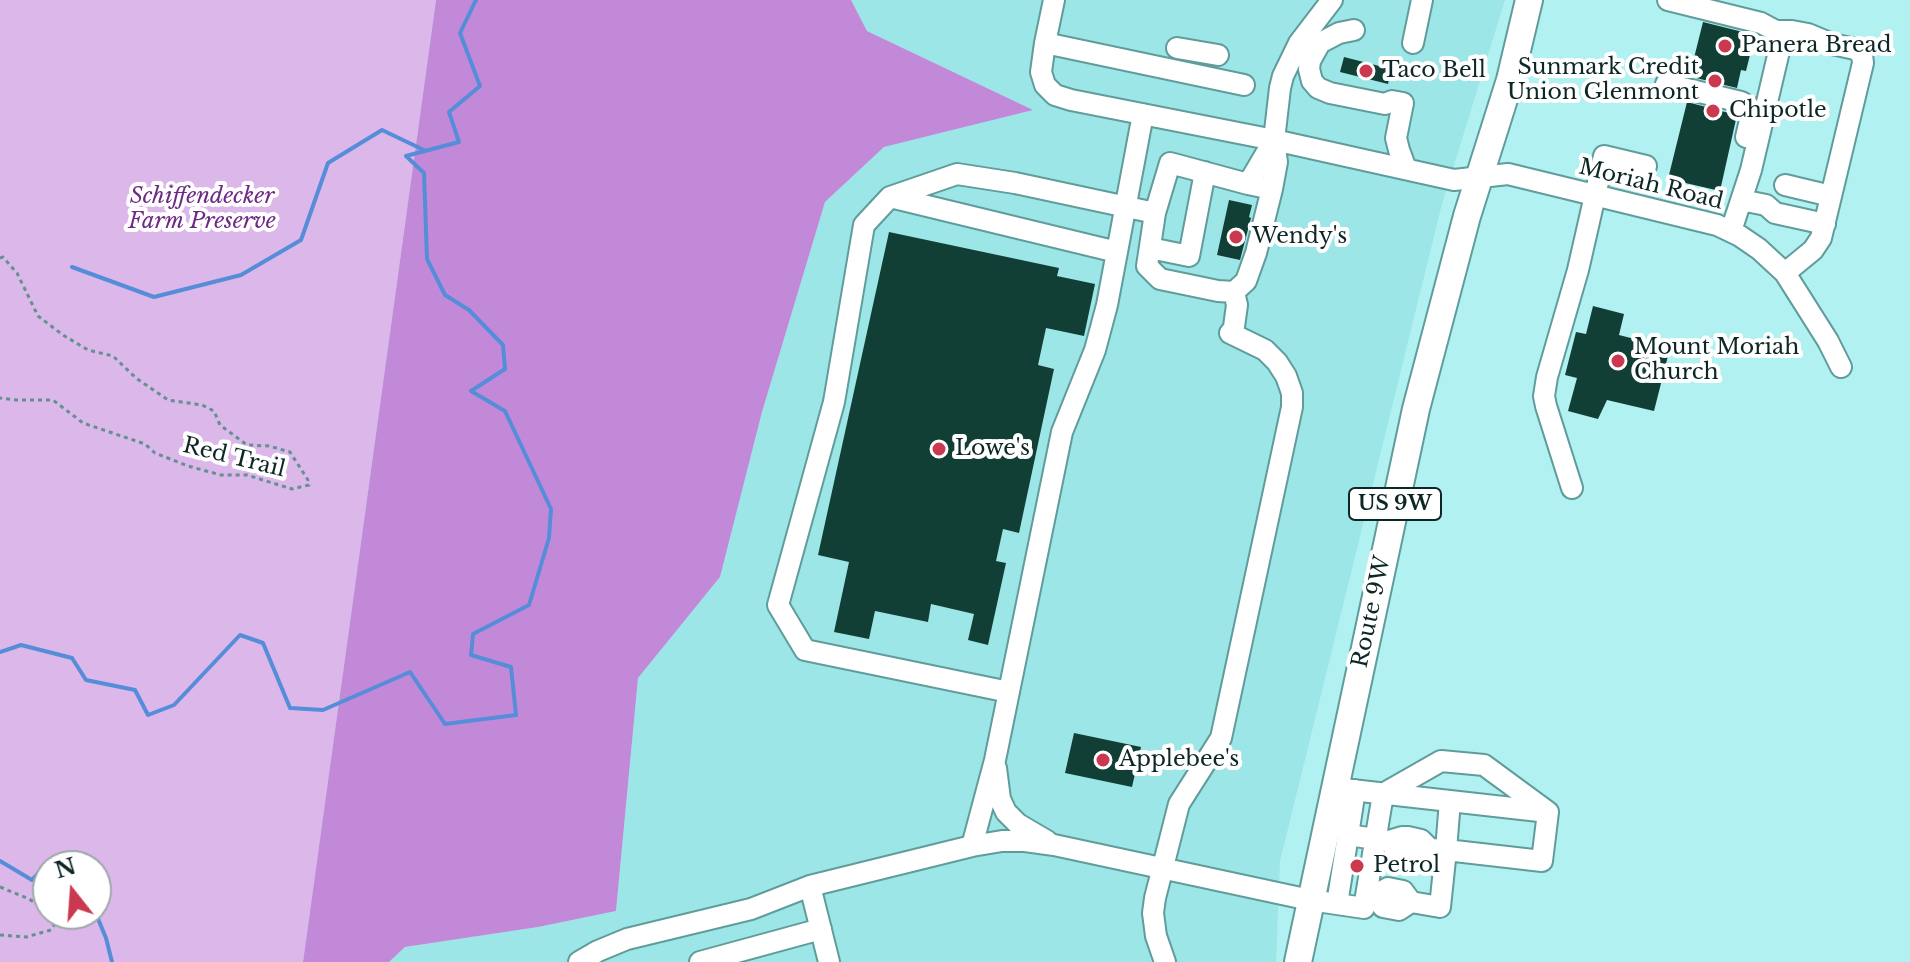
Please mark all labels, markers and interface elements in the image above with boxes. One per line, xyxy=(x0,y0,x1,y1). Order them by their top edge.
place label: Panera Bread xyxy=(1741,33,1892,59)
marker: Panera Bread xyxy=(1716,37,1734,55)
place label: Sunmark Credit Union Glenmont xyxy=(1507,55,1699,106)
place label: Taco Bell xyxy=(1382,58,1486,84)
marker: Taco Bell xyxy=(1357,62,1375,80)
marker: Sunmark Credit Union Glenmont xyxy=(1706,72,1724,90)
place label: Chipotle xyxy=(1729,98,1827,124)
marker: Chipotle xyxy=(1704,102,1722,120)
street label: Moriah Road xyxy=(1576,154,1726,216)
park label: Schiffendecker Farm Preserve xyxy=(128,184,276,236)
place label: Wendy's xyxy=(1252,224,1347,250)
marker: Wendy's xyxy=(1227,228,1245,246)
place label: Mount Moriah Church xyxy=(1634,335,1799,386)
marker: Mount Moriah Church xyxy=(1609,352,1627,370)
street label: Red Trail xyxy=(180,433,288,483)
place label: Lowe's xyxy=(955,436,1030,462)
marker: Lowe's xyxy=(930,440,948,458)
road number: US 9W xyxy=(1349,488,1441,520)
street label: Route 9W xyxy=(1347,554,1397,670)
place label: Applebee's xyxy=(1119,747,1239,773)
marker: Applebee's xyxy=(1094,751,1112,769)
north arrow xyxy=(32,850,112,930)
text: N xyxy=(52,853,79,884)
place label: Petrol xyxy=(1373,853,1440,879)
marker: Petrol xyxy=(1348,857,1366,875)

